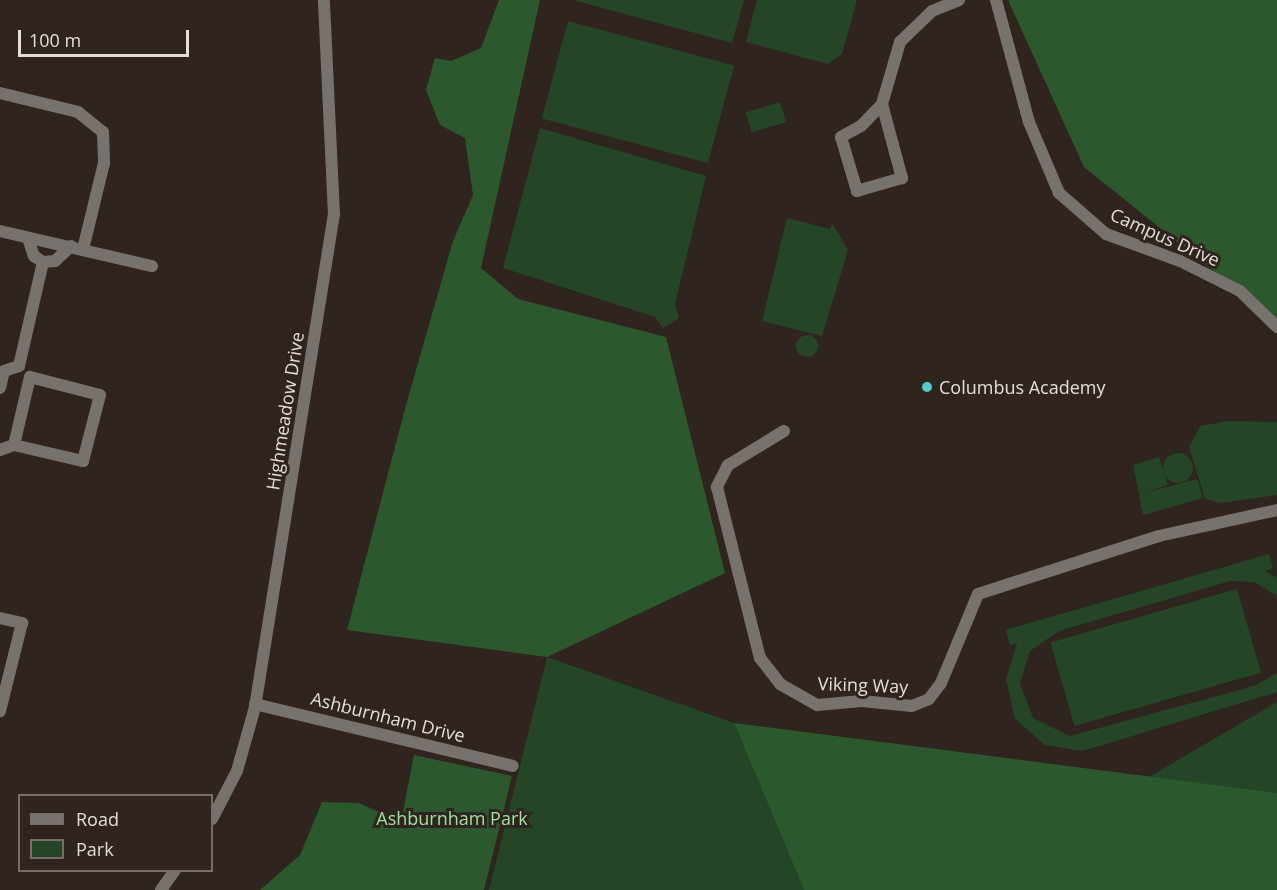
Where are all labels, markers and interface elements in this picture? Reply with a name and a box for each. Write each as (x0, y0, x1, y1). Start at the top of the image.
scale bar (21, 18, 192, 56)
text: 100 m (29, 28, 81, 52)
street label: Campus Drive (1107, 203, 1223, 271)
street label: Highmeadow Drive (262, 330, 308, 492)
place label: Columbus Academy (939, 376, 1106, 398)
marker: Columbus Academy (920, 380, 934, 394)
street label: Viking Way (817, 673, 909, 697)
street label: Ashburnham Drive (309, 687, 467, 747)
legend (18, 794, 213, 872)
text: Road (76, 807, 119, 831)
park label: Ashburnham Park (376, 807, 528, 829)
text: Park (76, 837, 114, 861)

